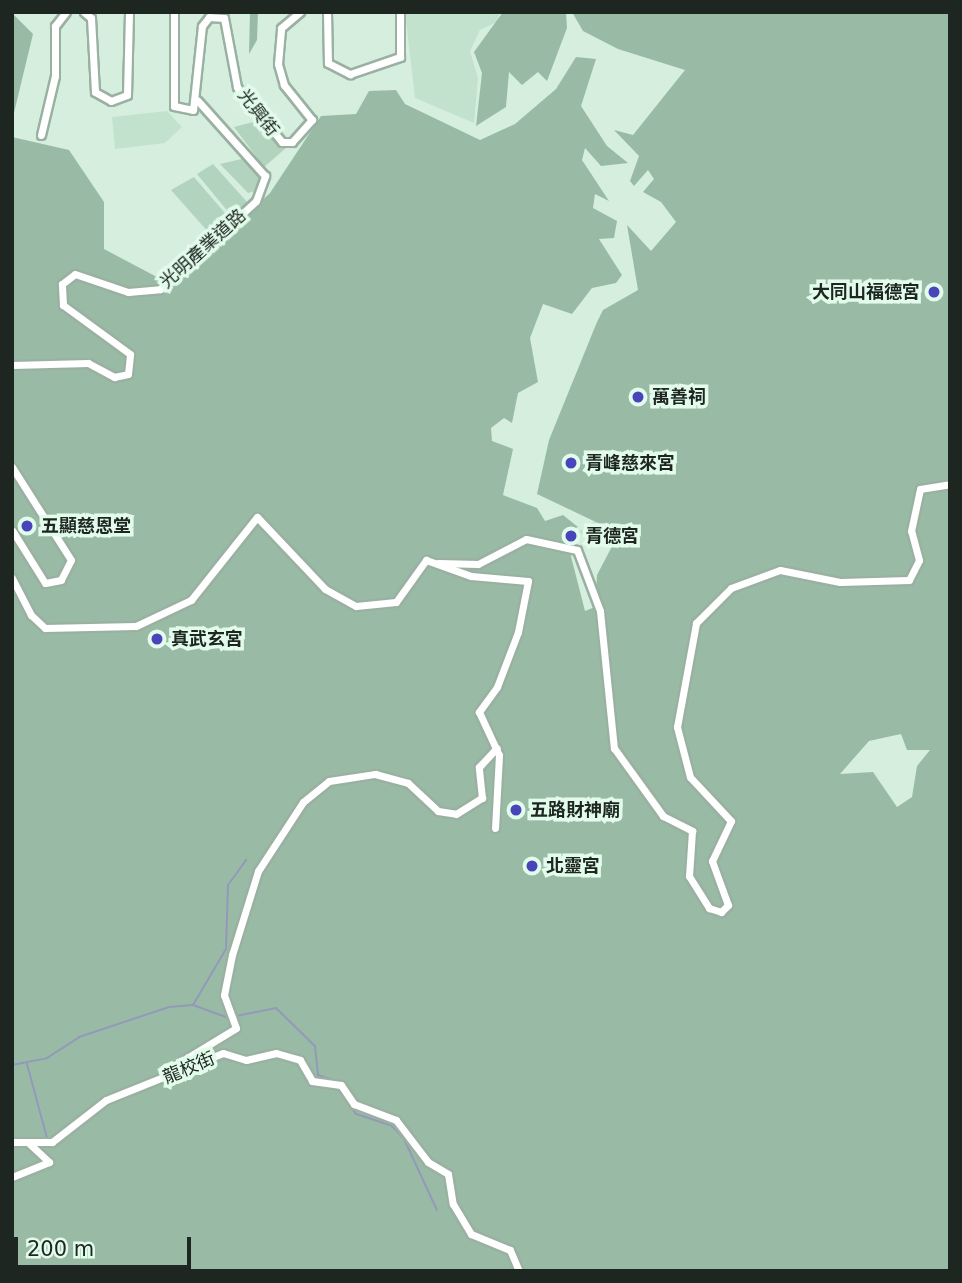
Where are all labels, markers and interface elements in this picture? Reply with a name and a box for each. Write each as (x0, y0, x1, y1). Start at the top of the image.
street label: 光興街 (233, 85, 283, 141)
street label: 光明產業道路 (156, 205, 250, 293)
place label: 大同山福德宮 (812, 281, 920, 303)
marker: 大同山福德宮 (926, 284, 942, 300)
place label: 萬善祠 (652, 386, 706, 408)
marker: 萬善祠 (630, 389, 646, 405)
place label: 青峰慈來宮 (585, 452, 675, 474)
marker: 青峰慈來宮 (563, 455, 579, 471)
place label: 五顯慈恩堂 (41, 515, 131, 537)
marker: 五顯慈恩堂 (19, 518, 35, 534)
place label: 青德宮 (585, 525, 639, 547)
marker: 青德宮 (563, 528, 579, 544)
place label: 真武玄宮 (171, 628, 243, 650)
marker: 真武玄宮 (149, 631, 165, 647)
place label: 五路財神廟 (530, 799, 620, 821)
marker: 五路財神廟 (508, 802, 524, 818)
place label: 北靈宮 (546, 855, 600, 877)
marker: 北靈宮 (524, 858, 540, 874)
street label: 龍校街 (160, 1048, 218, 1088)
scale bar (18, 1224, 194, 1268)
text: 200 m (27, 1237, 94, 1261)

